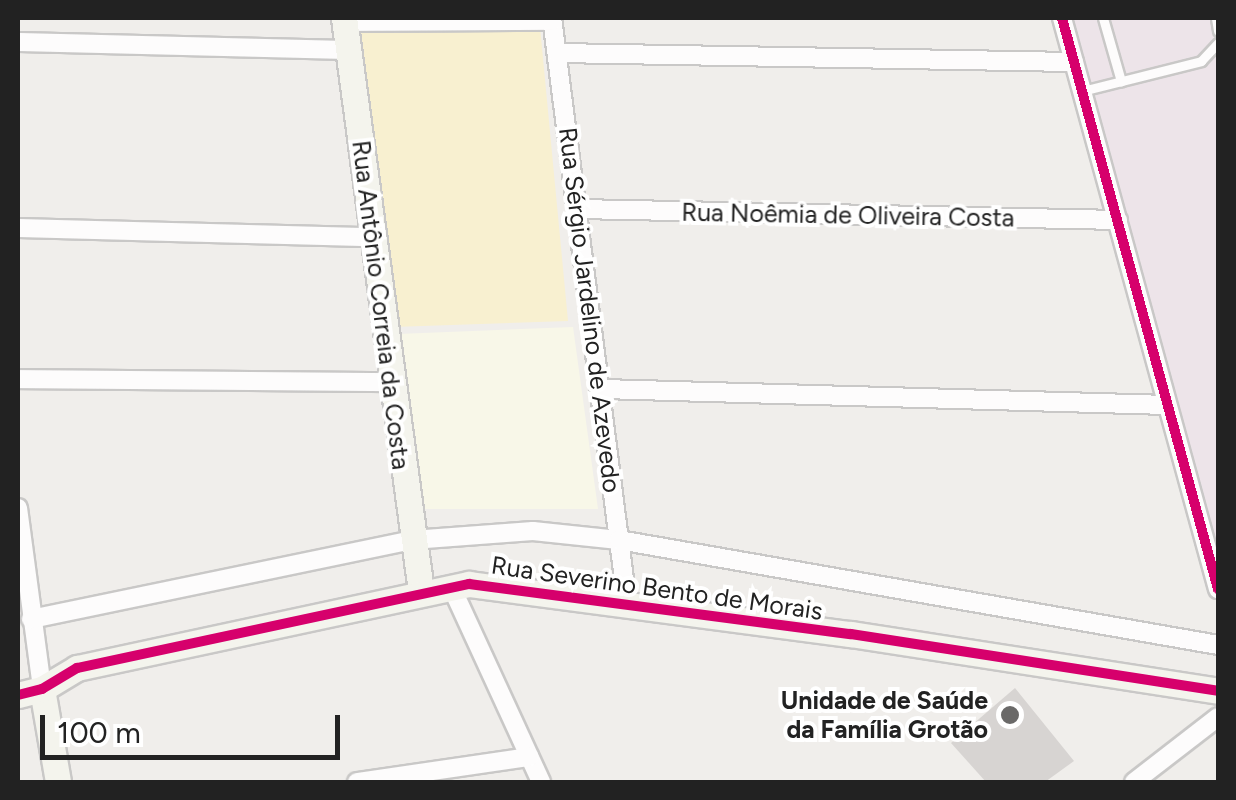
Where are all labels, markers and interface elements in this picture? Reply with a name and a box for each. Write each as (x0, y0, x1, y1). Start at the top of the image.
street label: Rua Sérgio Jardelino de Azevedo (553, 126, 627, 494)
street label: Rua Antônio Correia da Costa (346, 139, 416, 471)
street label: Rua Noêmia de Oliveira Costa (681, 197, 1015, 233)
street label: Rua Severino Bento de Morais (489, 550, 825, 626)
place label: Unidade de Saúde da Família Grotão (781, 686, 988, 745)
scale bar (45, 695, 345, 757)
marker: Unidade de Saúde da Família Grotão (997, 702, 1023, 728)
text: 100 m (57, 714, 141, 751)

